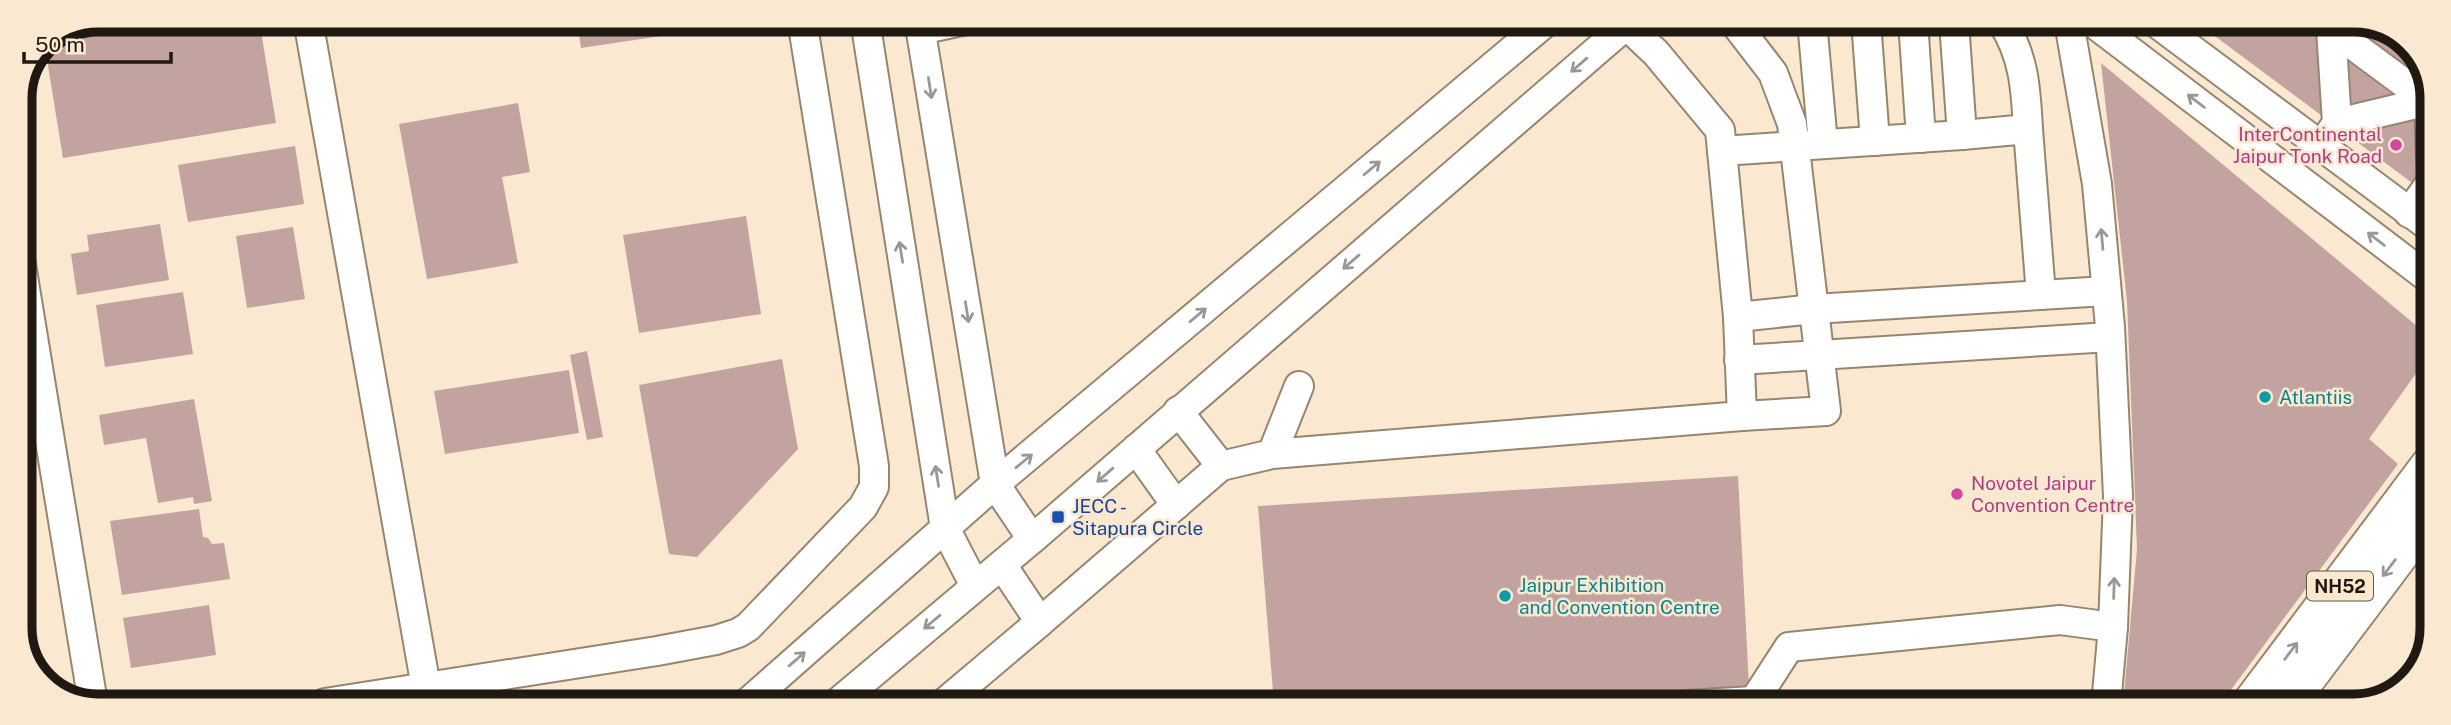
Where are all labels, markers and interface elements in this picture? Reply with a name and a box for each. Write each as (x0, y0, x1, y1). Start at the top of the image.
scale bar (24, 21, 172, 65)
text: 50 m (35, 32, 85, 57)
one-way arrow (1570, 57, 1588, 73)
one-way arrow (924, 76, 937, 99)
one-way arrow (2187, 93, 2205, 108)
place label: InterContinental Jaipur Tonk Road (2233, 123, 2382, 167)
marker: InterContinental Jaipur Tonk Road (2388, 137, 2404, 153)
one-way arrow (1363, 161, 1381, 176)
one-way arrow (2095, 228, 2108, 251)
one-way arrow (2368, 231, 2386, 246)
one-way arrow (894, 241, 907, 264)
one-way arrow (1342, 254, 1360, 270)
one-way arrow (961, 300, 974, 323)
one-way arrow (1189, 307, 1207, 323)
place label: Atlantiis (2279, 386, 2352, 408)
marker: Atlantiis (2257, 389, 2273, 405)
one-way arrow (1014, 453, 1032, 469)
one-way arrow (930, 466, 943, 488)
one-way arrow (1097, 467, 1114, 484)
place label: Novotel Jaipur Convention Centre (1971, 472, 2134, 516)
marker: Novotel Jaipur Convention Centre (1949, 486, 1965, 502)
place label: JECC - Sitapura Circle (1072, 495, 1203, 539)
marker: JECC - Sitapura Circle (1050, 509, 1066, 525)
one-way arrow (2381, 558, 2396, 577)
road number: NH52 (2307, 572, 2373, 600)
place label: Jaipur Exhibition and Convention Centre (1519, 574, 1720, 618)
one-way arrow (2108, 577, 2121, 600)
marker: Jaipur Exhibition and Convention Centre (1497, 588, 1513, 604)
one-way arrow (923, 614, 941, 630)
one-way arrow (2283, 642, 2298, 661)
one-way arrow (788, 651, 806, 667)

